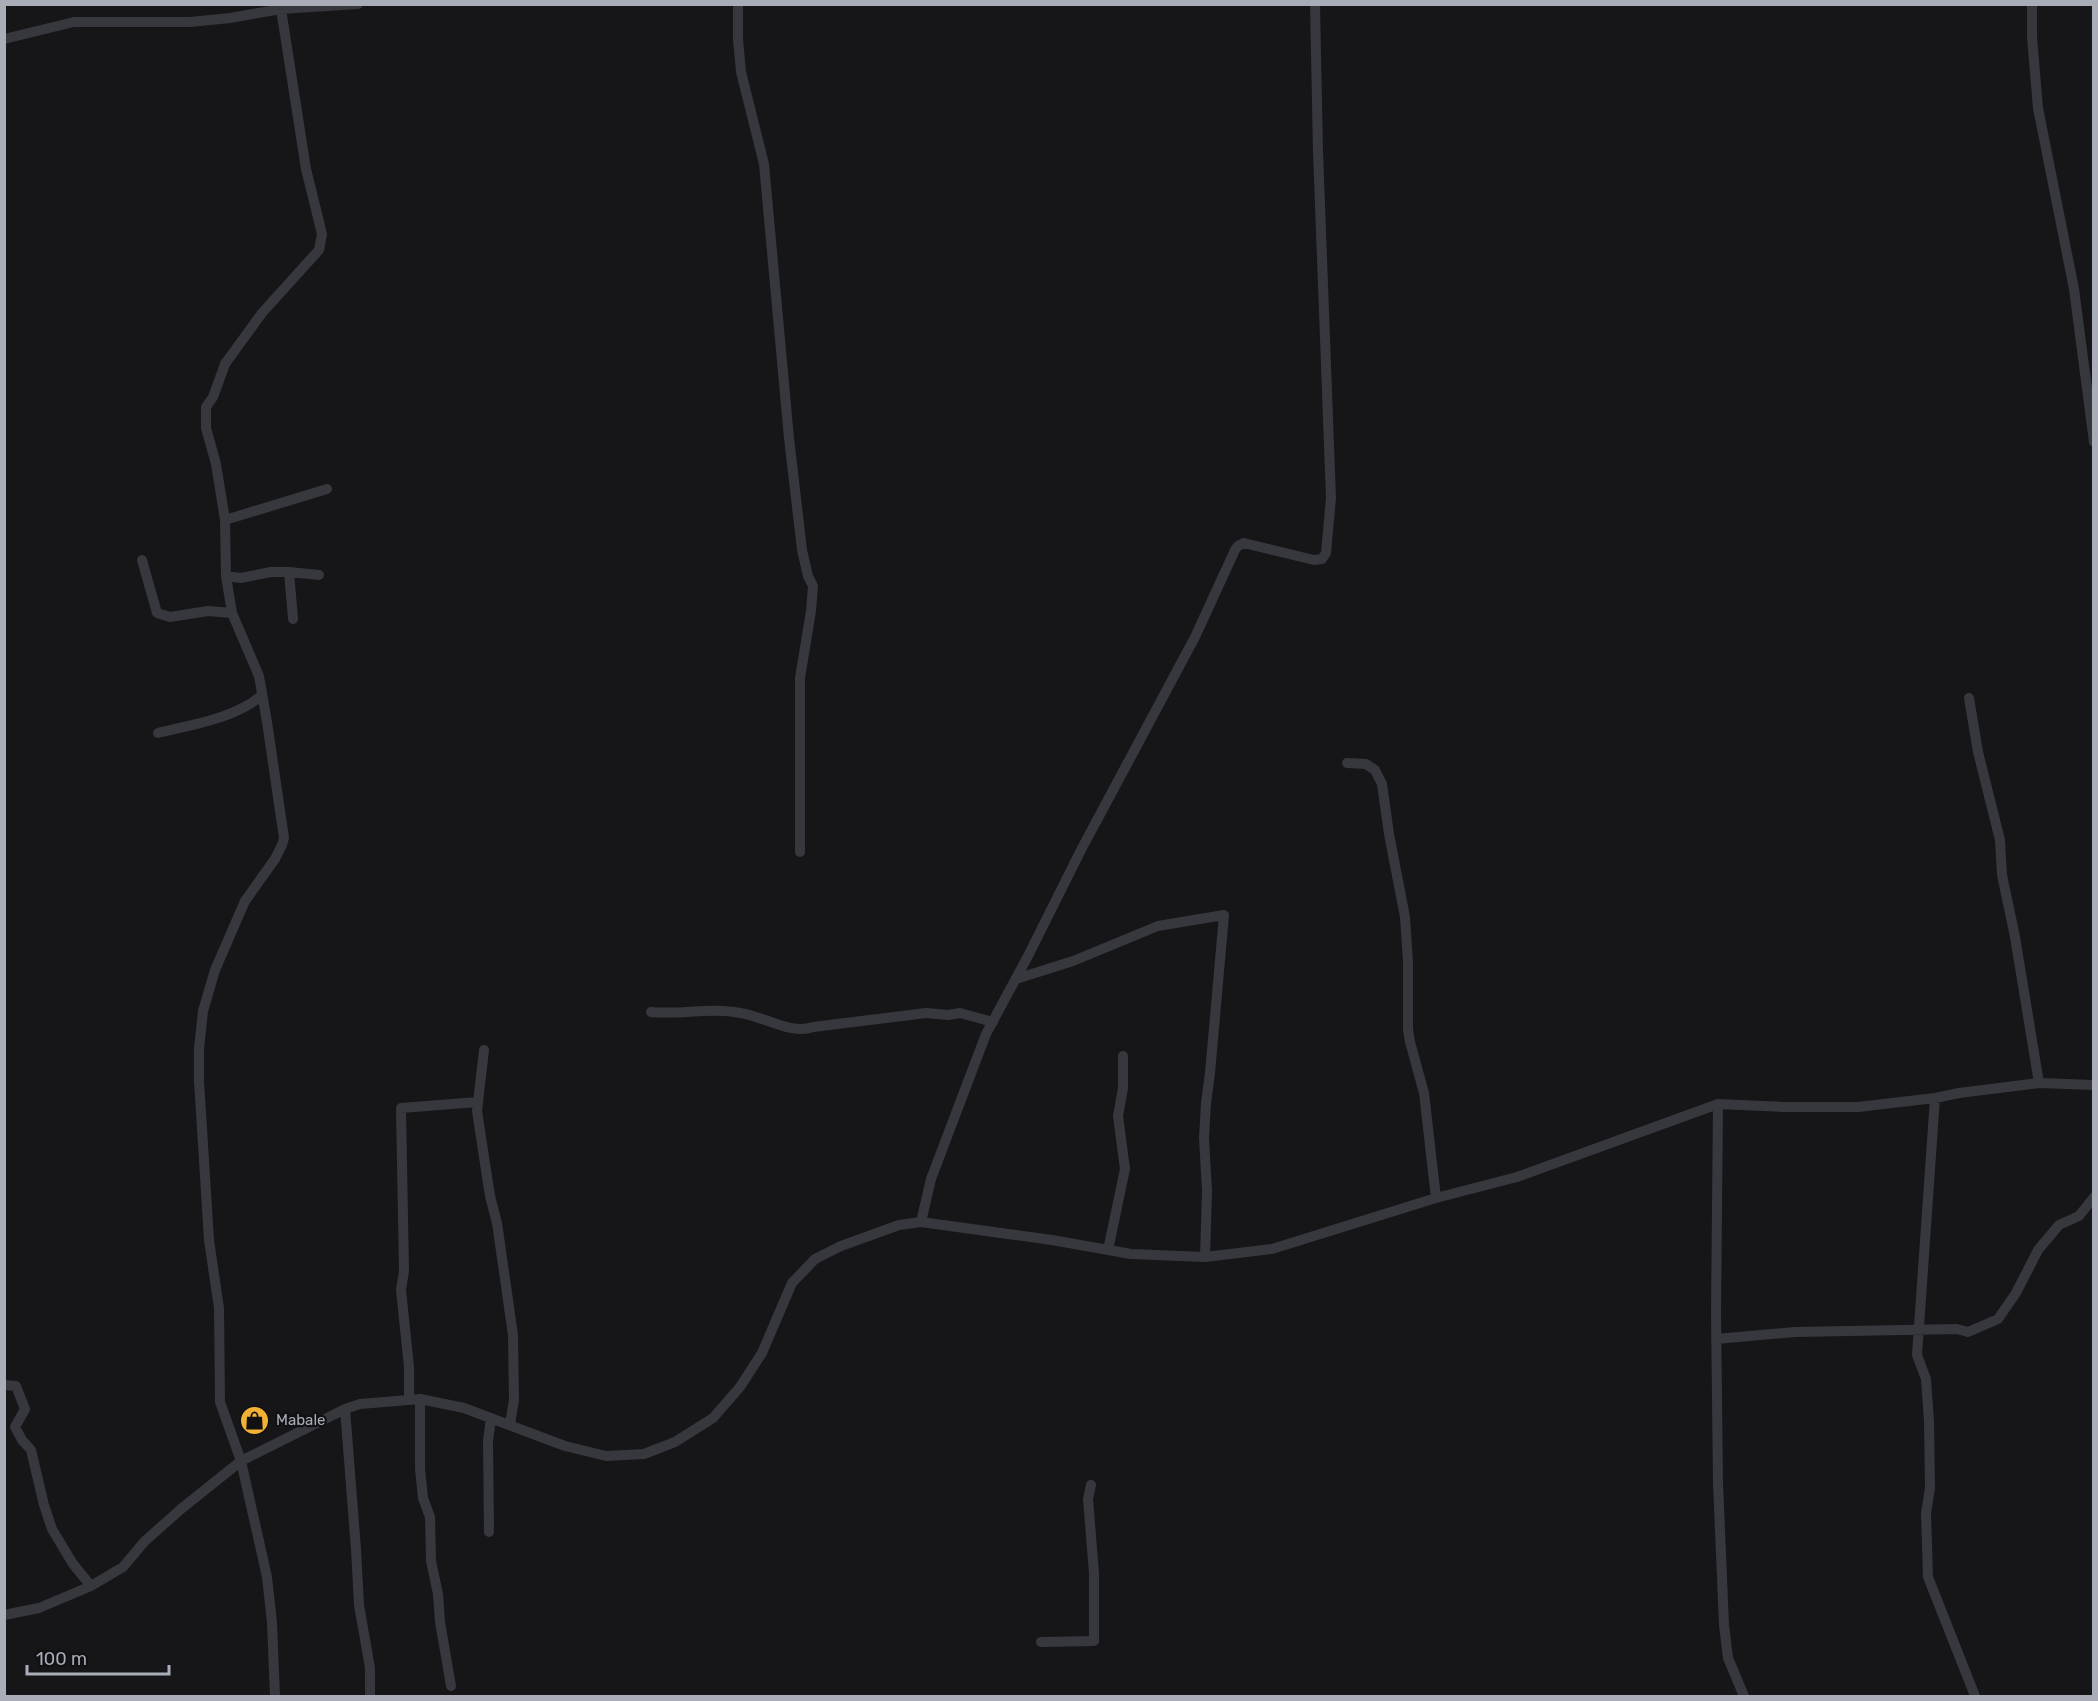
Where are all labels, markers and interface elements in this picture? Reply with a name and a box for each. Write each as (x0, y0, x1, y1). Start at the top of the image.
shop icon: Mabale (239, 1404, 271, 1436)
place label: Mabale (276, 1411, 325, 1429)
scale bar (27, 1638, 170, 1676)
text: 100 m (36, 1648, 87, 1670)

